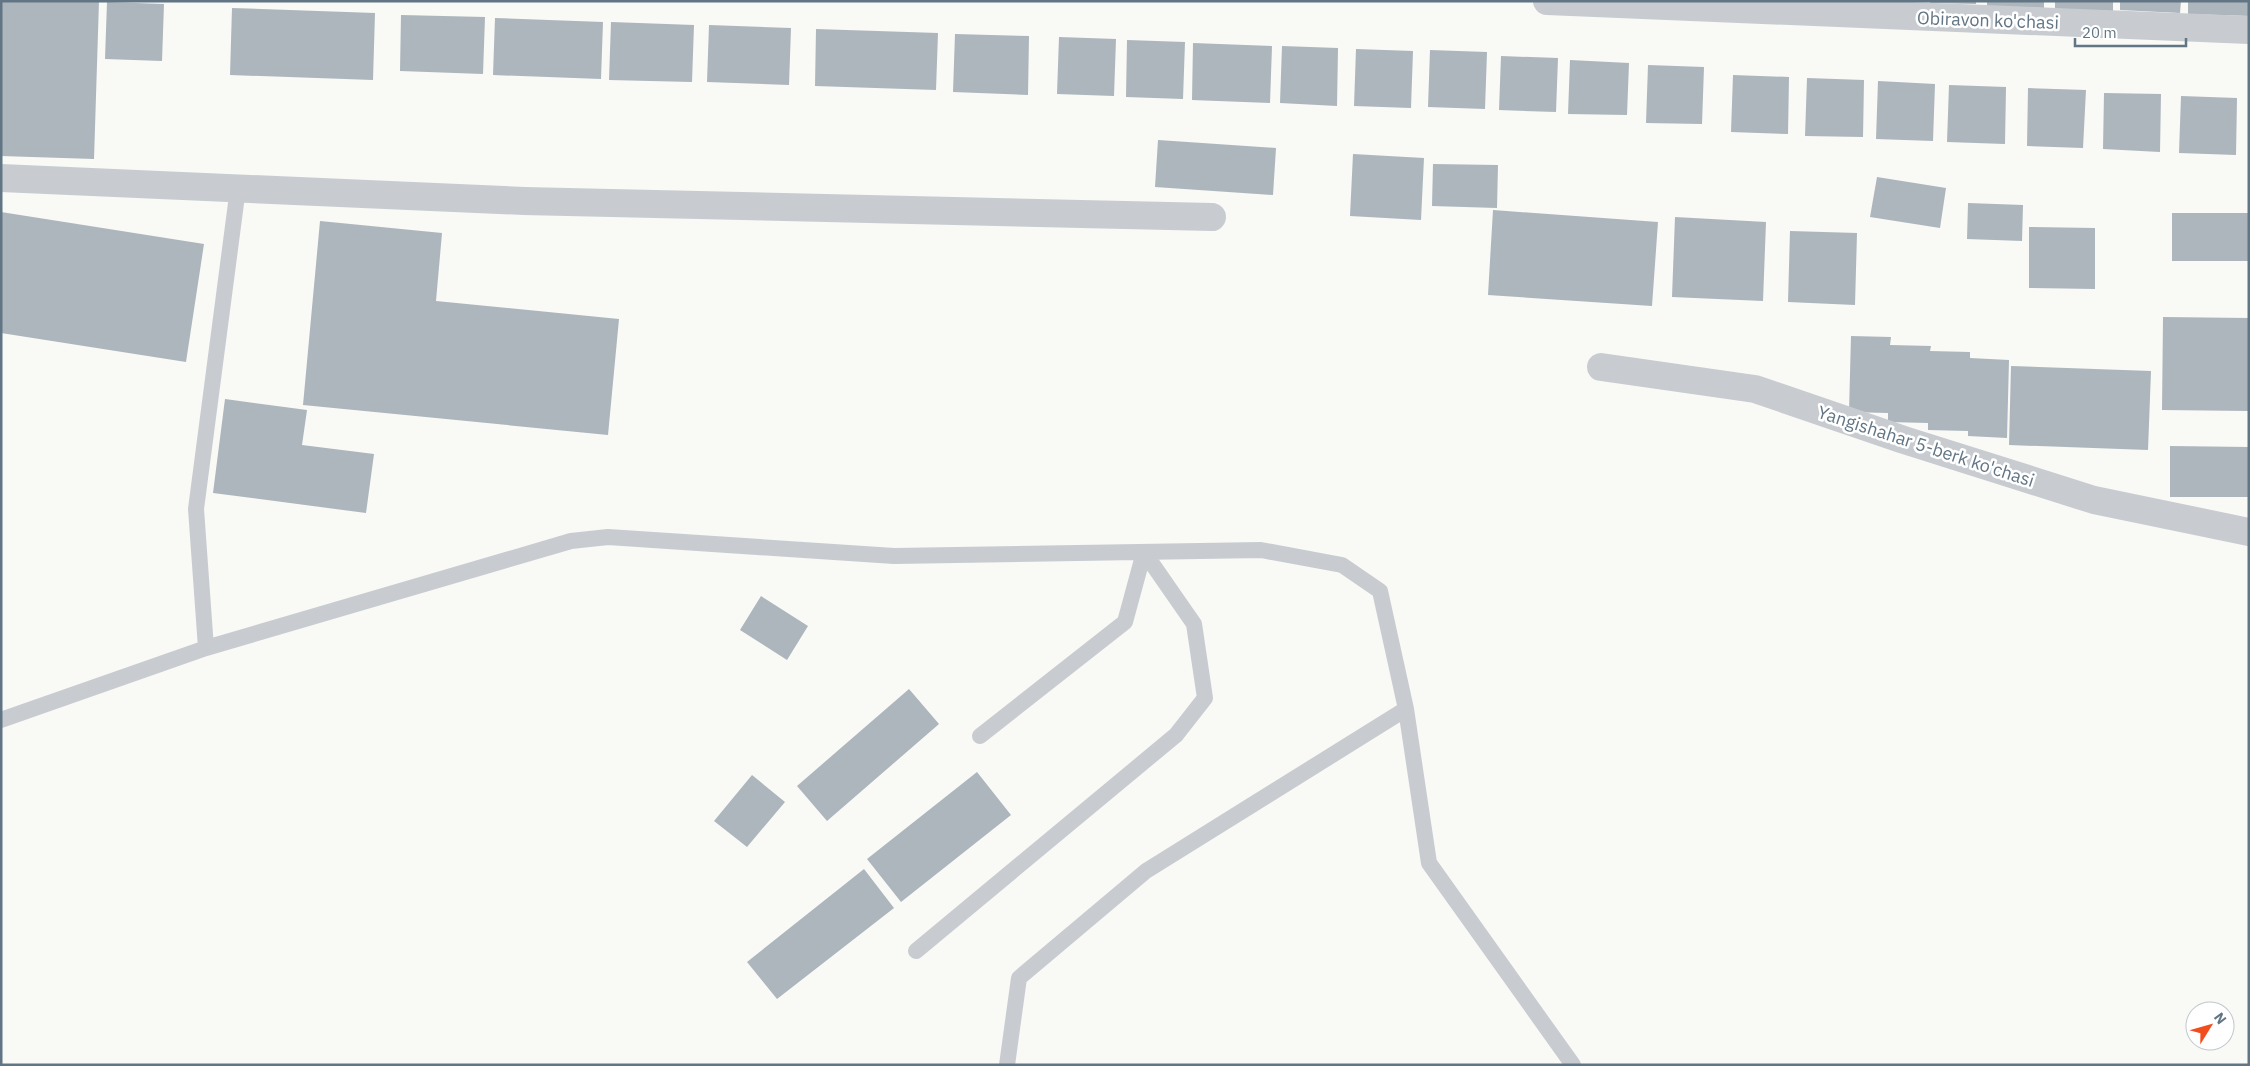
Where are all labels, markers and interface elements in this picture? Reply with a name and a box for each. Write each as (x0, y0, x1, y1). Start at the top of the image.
street label: Obiravon ko'chasi (1917, 6, 2059, 34)
scale bar (2075, 15, 2186, 47)
text: 20 m (2082, 23, 2117, 42)
street label: Yangishahar 5-berk ko'chasi (1815, 400, 2037, 492)
north arrow (2185, 1001, 2235, 1051)
text: N (2210, 1009, 2231, 1028)

